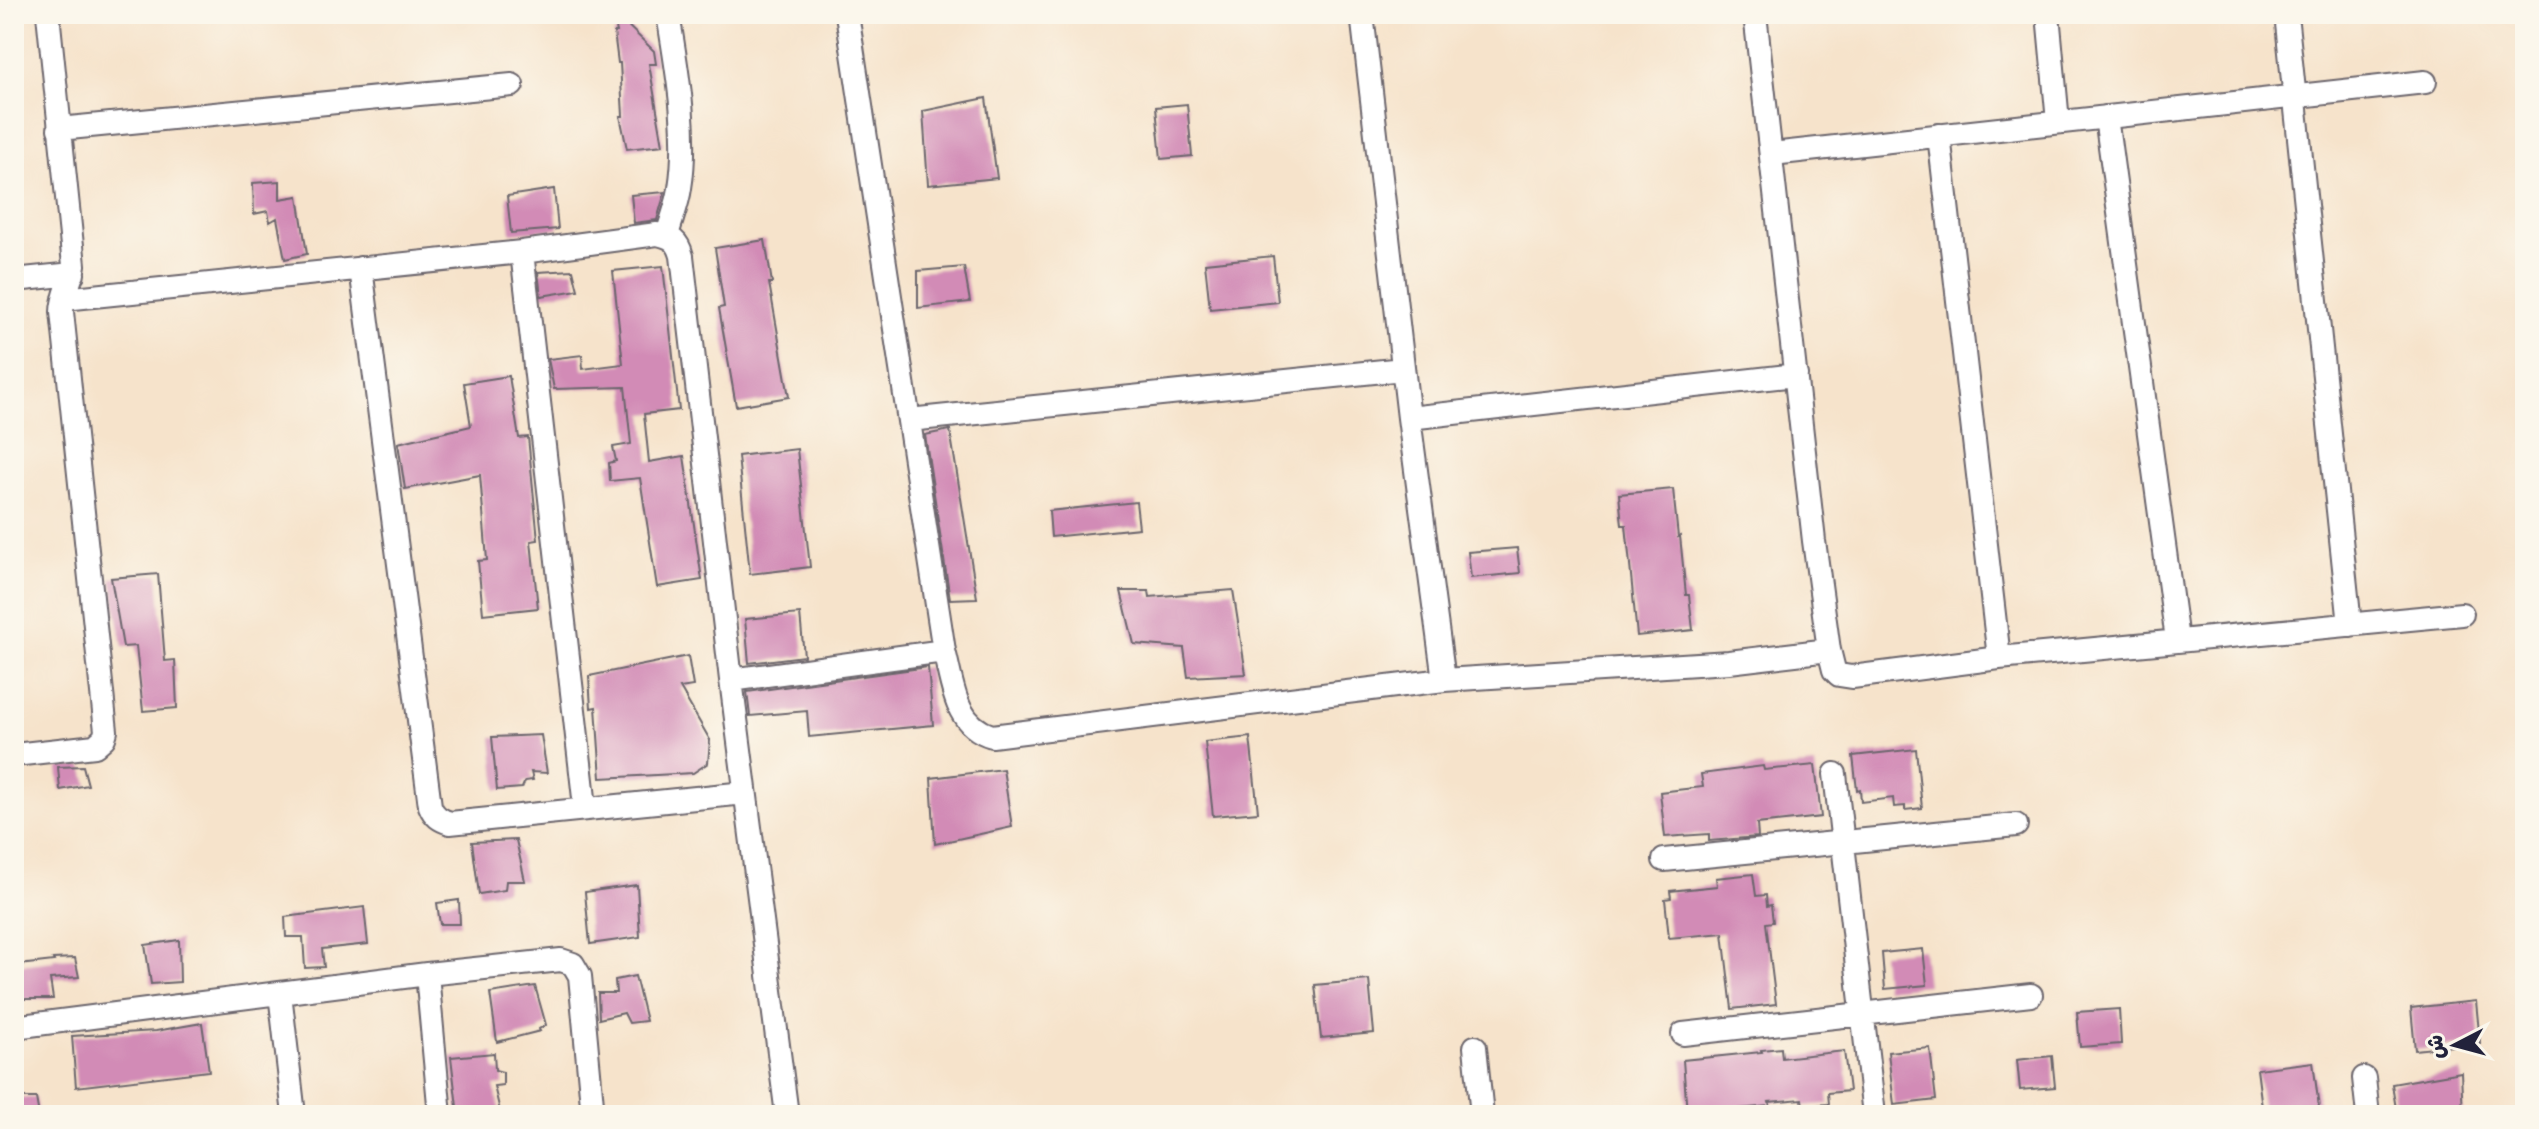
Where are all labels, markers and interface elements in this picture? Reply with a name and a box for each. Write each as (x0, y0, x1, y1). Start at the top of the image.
north arrow (2415, 1005, 2495, 1085)
text: ش (2421, 1034, 2450, 1060)

